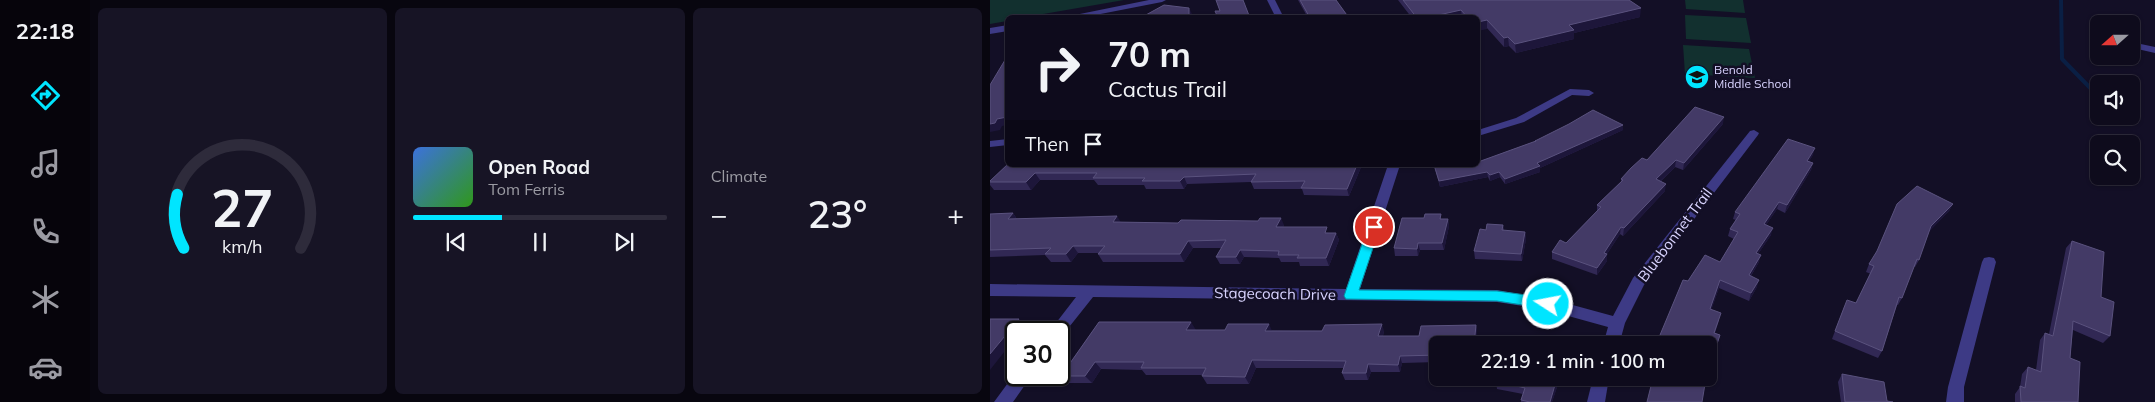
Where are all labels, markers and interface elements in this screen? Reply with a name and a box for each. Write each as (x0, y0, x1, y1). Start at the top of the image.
north arrow (2090, 15, 2140, 65)
map controls (2090, 15, 2140, 185)
text: 22:18 (16, 17, 74, 45)
text: 70 m (1108, 32, 1191, 76)
icon: right (1025, 35, 1090, 100)
place label: Benold Middle School (1714, 62, 1791, 91)
school or university icon: Benold Middle School (1684, 64, 1710, 90)
text: Cactus Trail (1108, 75, 1227, 103)
button: sound (2090, 75, 2140, 125)
icon: directions (28, 78, 63, 113)
icon: arrive (1079, 130, 1107, 158)
text: Then (1025, 132, 1069, 156)
button: search (2090, 135, 2140, 185)
icon: music (28, 146, 63, 181)
text: Open Road (488, 155, 590, 179)
text: Climate (711, 166, 767, 186)
text: 27 (211, 175, 274, 240)
text: Tom Ferris (488, 179, 565, 199)
street label: Bluebonnet Trail (1633, 184, 1716, 285)
text: 23° (807, 190, 867, 238)
text: − (711, 197, 727, 232)
text: + (947, 197, 964, 232)
pin (1353, 206, 1395, 248)
icon: arrive (1360, 213, 1388, 241)
icon: phone (28, 214, 63, 249)
icon: previous (442, 228, 470, 256)
icon: pause (526, 228, 554, 256)
icon: next (610, 228, 638, 256)
text: km/h (222, 235, 263, 257)
position arrow (1521, 277, 1573, 329)
icon: climate (28, 282, 63, 317)
street label: Stagecoach Drive (1214, 283, 1336, 304)
speed limit sign: 30 (1005, 321, 1070, 386)
text: 22:19 · 1 min · 100 m (1480, 349, 1666, 373)
icon: car (28, 350, 63, 385)

